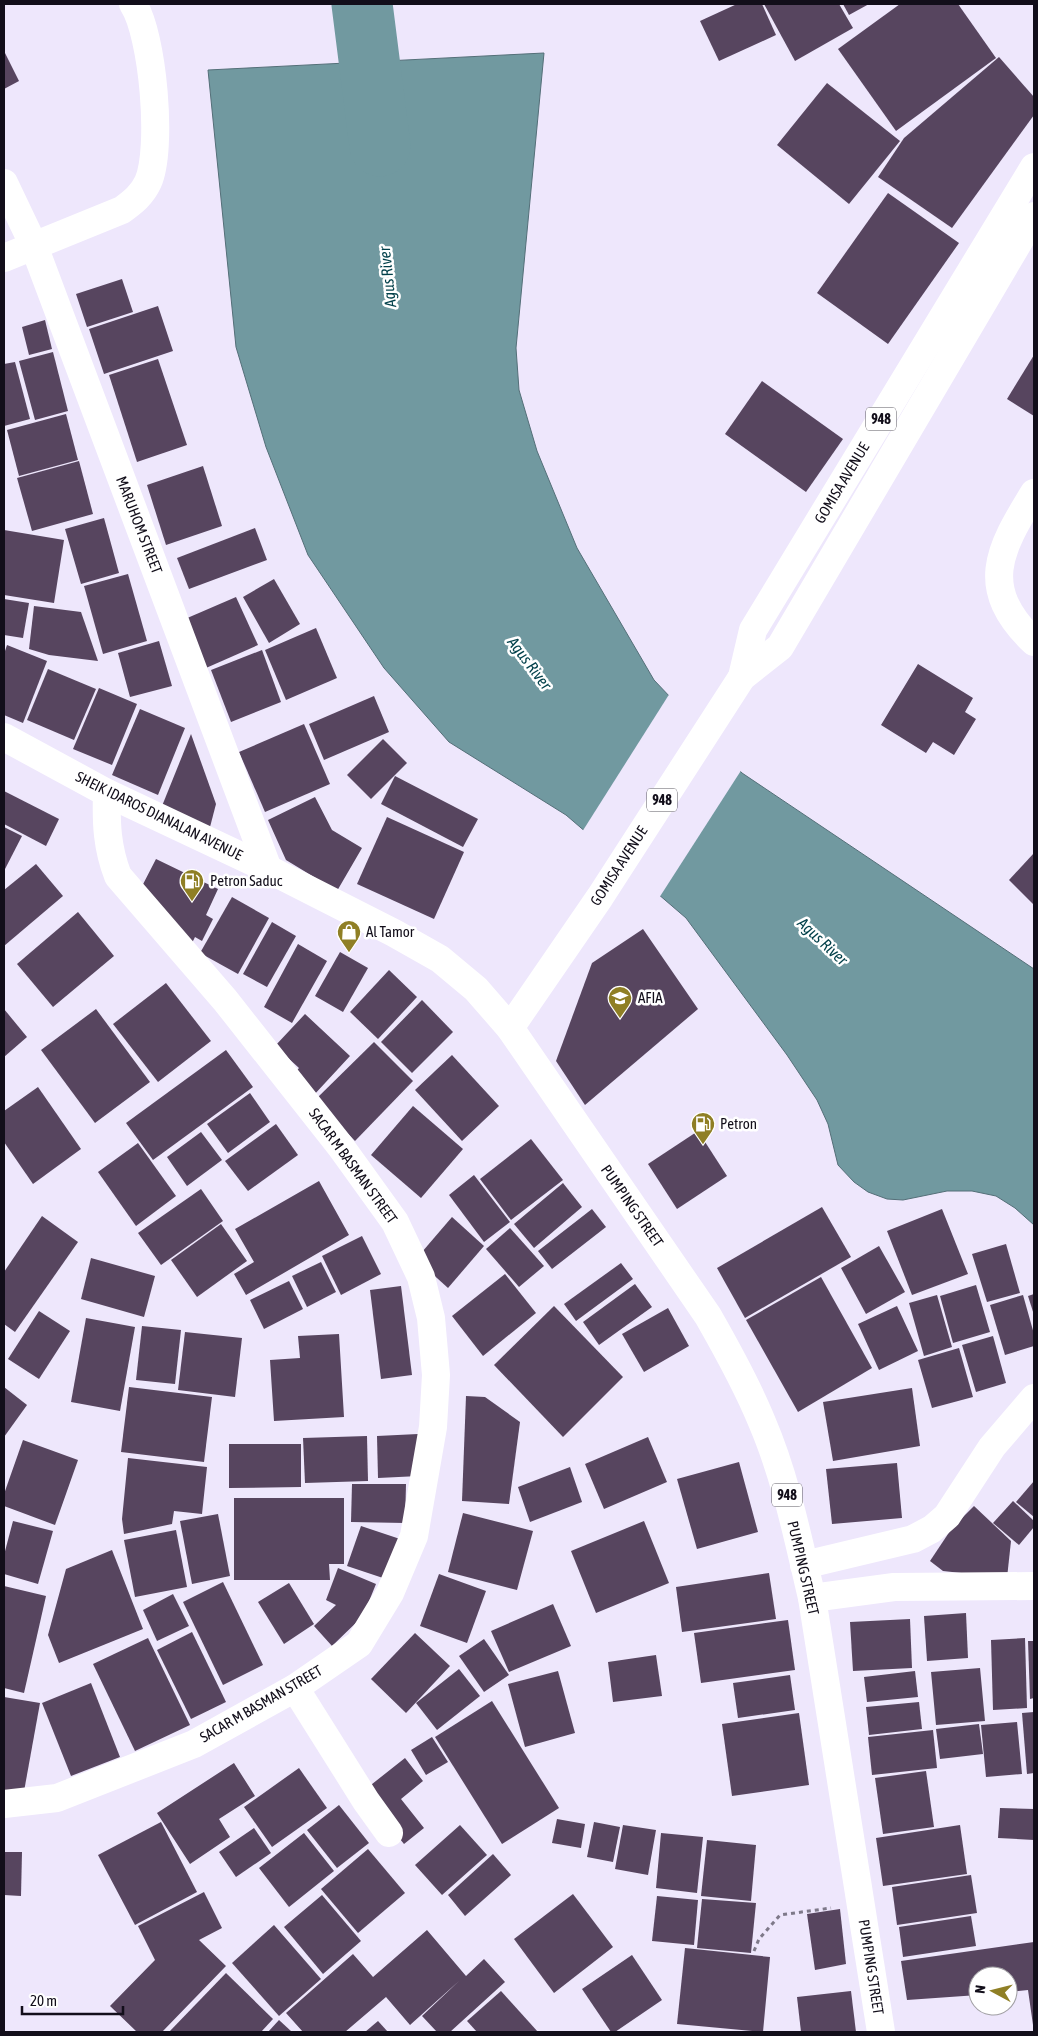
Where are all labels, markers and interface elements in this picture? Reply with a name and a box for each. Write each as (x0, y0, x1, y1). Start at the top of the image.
water label: Agus River (375, 244, 400, 309)
road number: 948 (866, 408, 896, 430)
street label: GOMISA AVENUE (811, 439, 873, 526)
street label: MARUHOM STREET (113, 474, 166, 576)
water label: Agus River (503, 632, 556, 694)
street label: SHEIK IDAROS DIANALAN AVENUE (73, 768, 246, 864)
road number: 948 (647, 788, 677, 812)
street label: GOMISA AVENUE (587, 822, 651, 909)
fuel station icon: Petron Saduc (179, 868, 205, 902)
place label: Petron Saduc (210, 872, 283, 889)
water label: Agus River (793, 913, 852, 970)
shop icon: Al Tamor (336, 919, 362, 953)
place label: Al Tamor (366, 923, 415, 940)
school or university icon: AFIA (607, 985, 633, 1019)
place label: AFIA (638, 989, 663, 1006)
street label: SACAR M BASMAN STREET (306, 1105, 401, 1227)
fuel station icon: Petron (690, 1111, 716, 1145)
place label: Petron (720, 1115, 757, 1132)
street label: PUMPING STREET (598, 1162, 667, 1250)
road number: 948 (772, 1484, 802, 1506)
street label: PUMPING STREET (784, 1519, 823, 1617)
street label: SACAR M BASMAN STREET (197, 1661, 325, 1745)
street label: PUMPING STREET (856, 1918, 887, 2016)
north arrow (968, 1966, 1018, 2016)
scale bar (22, 1984, 124, 2016)
text: N (972, 1984, 989, 1994)
text: 20 m (30, 1992, 57, 2009)

